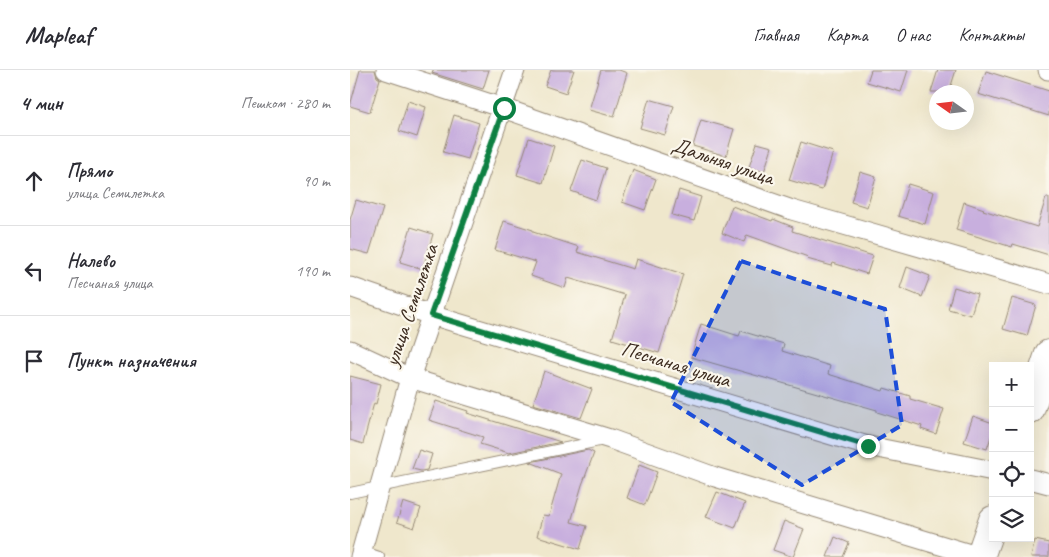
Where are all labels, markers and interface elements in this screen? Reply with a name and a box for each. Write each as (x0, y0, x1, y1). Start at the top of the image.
text: Mapleaf (25, 20, 92, 50)
text: Главная (754, 24, 799, 46)
text: Карта (827, 24, 868, 46)
text: О нас (896, 24, 931, 46)
text: Контакты (959, 24, 1024, 46)
north arrow (929, 85, 974, 130)
text: 4 мин (20, 90, 63, 116)
text: Пешком · 280 m (241, 93, 330, 113)
route start (493, 97, 516, 120)
street label: Дальняя улица (669, 131, 780, 191)
text: Прямо (67, 159, 112, 183)
icon: ahead (20, 167, 48, 195)
text: 90 m (303, 171, 330, 191)
text: улица Семилетка (67, 183, 164, 203)
street label: улица Семилетка (377, 239, 445, 371)
text: Налево (67, 249, 115, 273)
icon: left (20, 257, 48, 285)
text: 190 m (296, 261, 330, 281)
text: Песчаная улица (67, 273, 153, 293)
street label: Песчаная улица (618, 335, 735, 393)
icon: arrive (20, 347, 48, 375)
text: Пункт назначения (67, 349, 196, 373)
map controls (989, 362, 1034, 542)
button: + (989, 362, 1034, 407)
button: − (989, 407, 1034, 452)
route end (857, 435, 880, 458)
button: locate (989, 452, 1034, 497)
button: layers (989, 497, 1034, 542)

